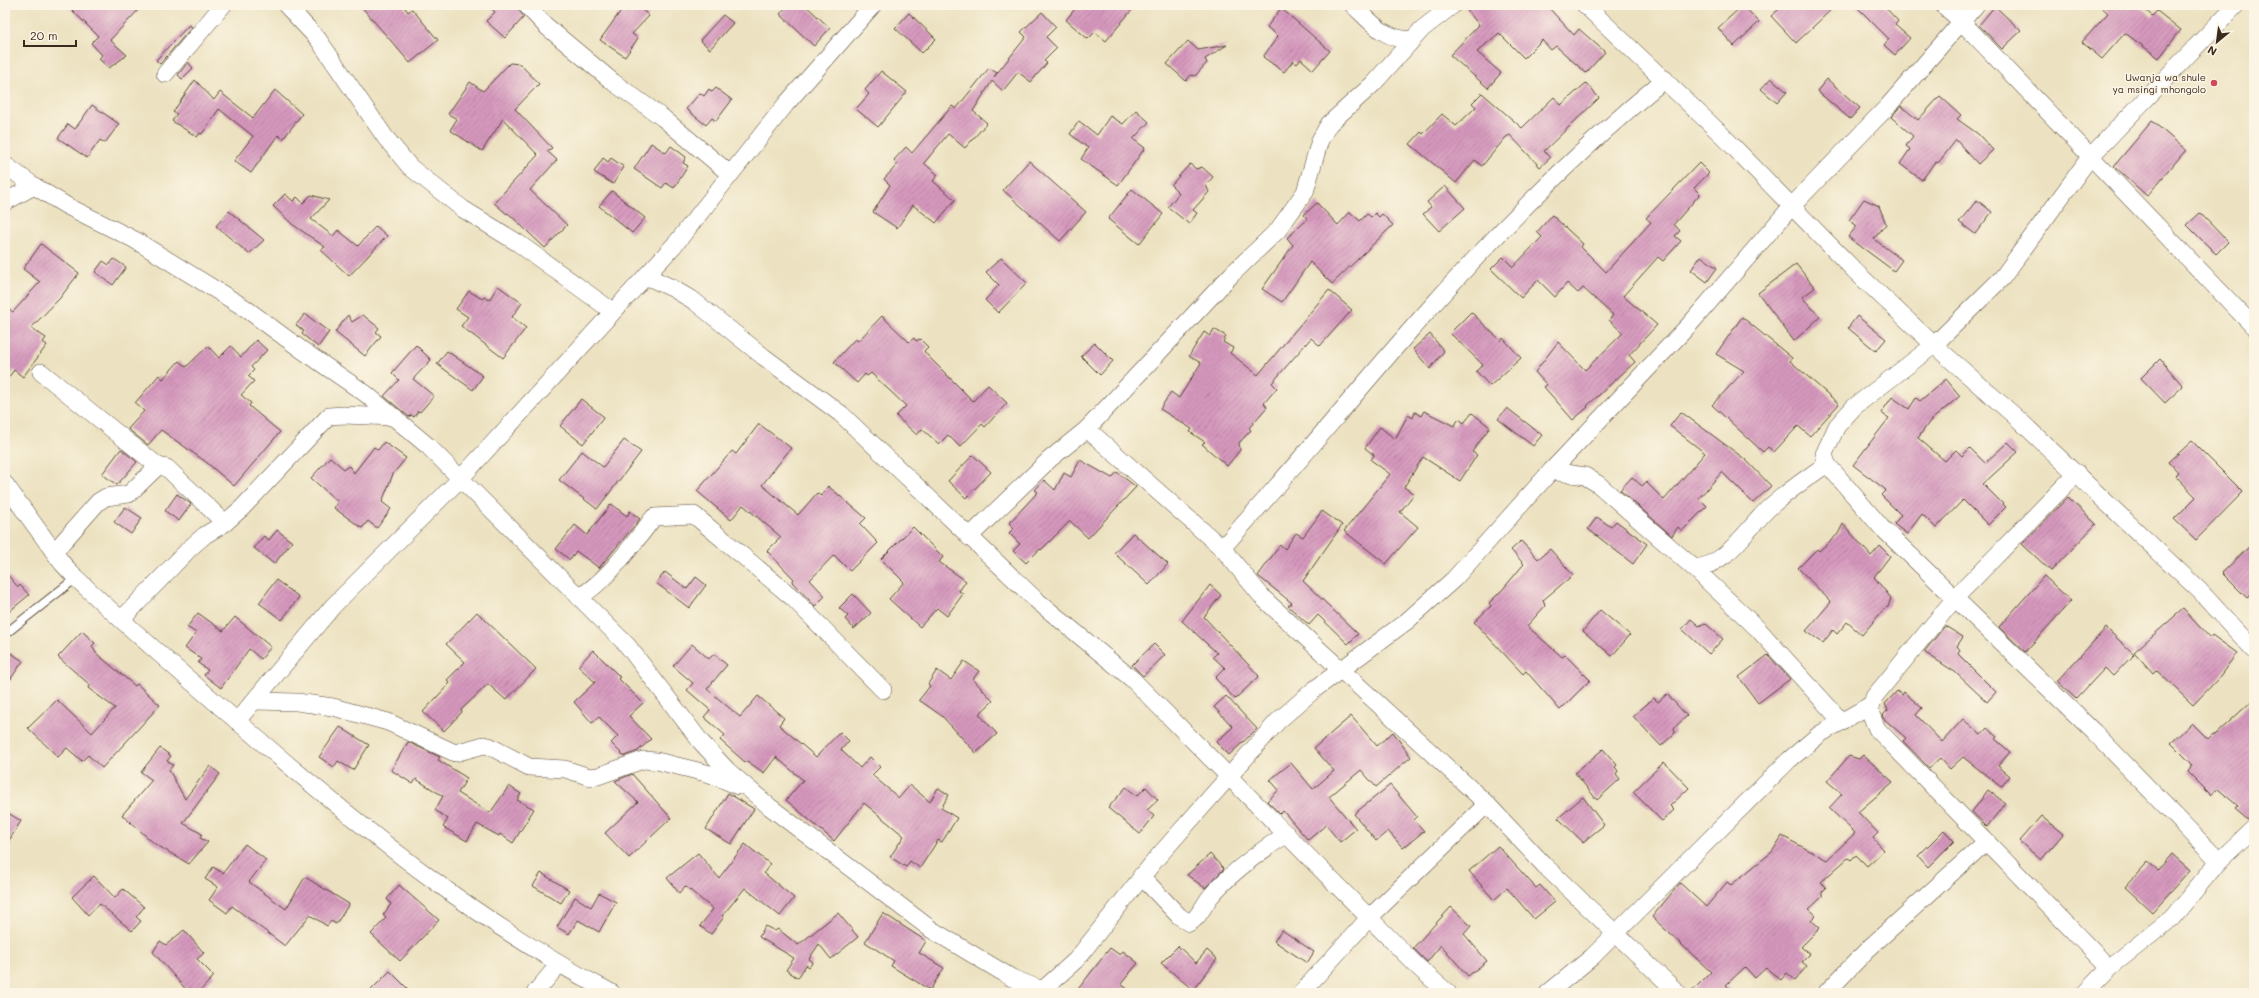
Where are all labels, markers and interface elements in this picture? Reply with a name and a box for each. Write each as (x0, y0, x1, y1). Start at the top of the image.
scale bar (24, 22, 76, 48)
north arrow (2197, 22, 2237, 62)
text: 20 m (30, 27, 58, 43)
text: N (2205, 43, 2219, 60)
place label: Uwanja wa shule ya msingi mhongolo (2113, 70, 2206, 96)
marker: Uwanja wa shule ya msingi mhongolo (2209, 78, 2219, 88)

